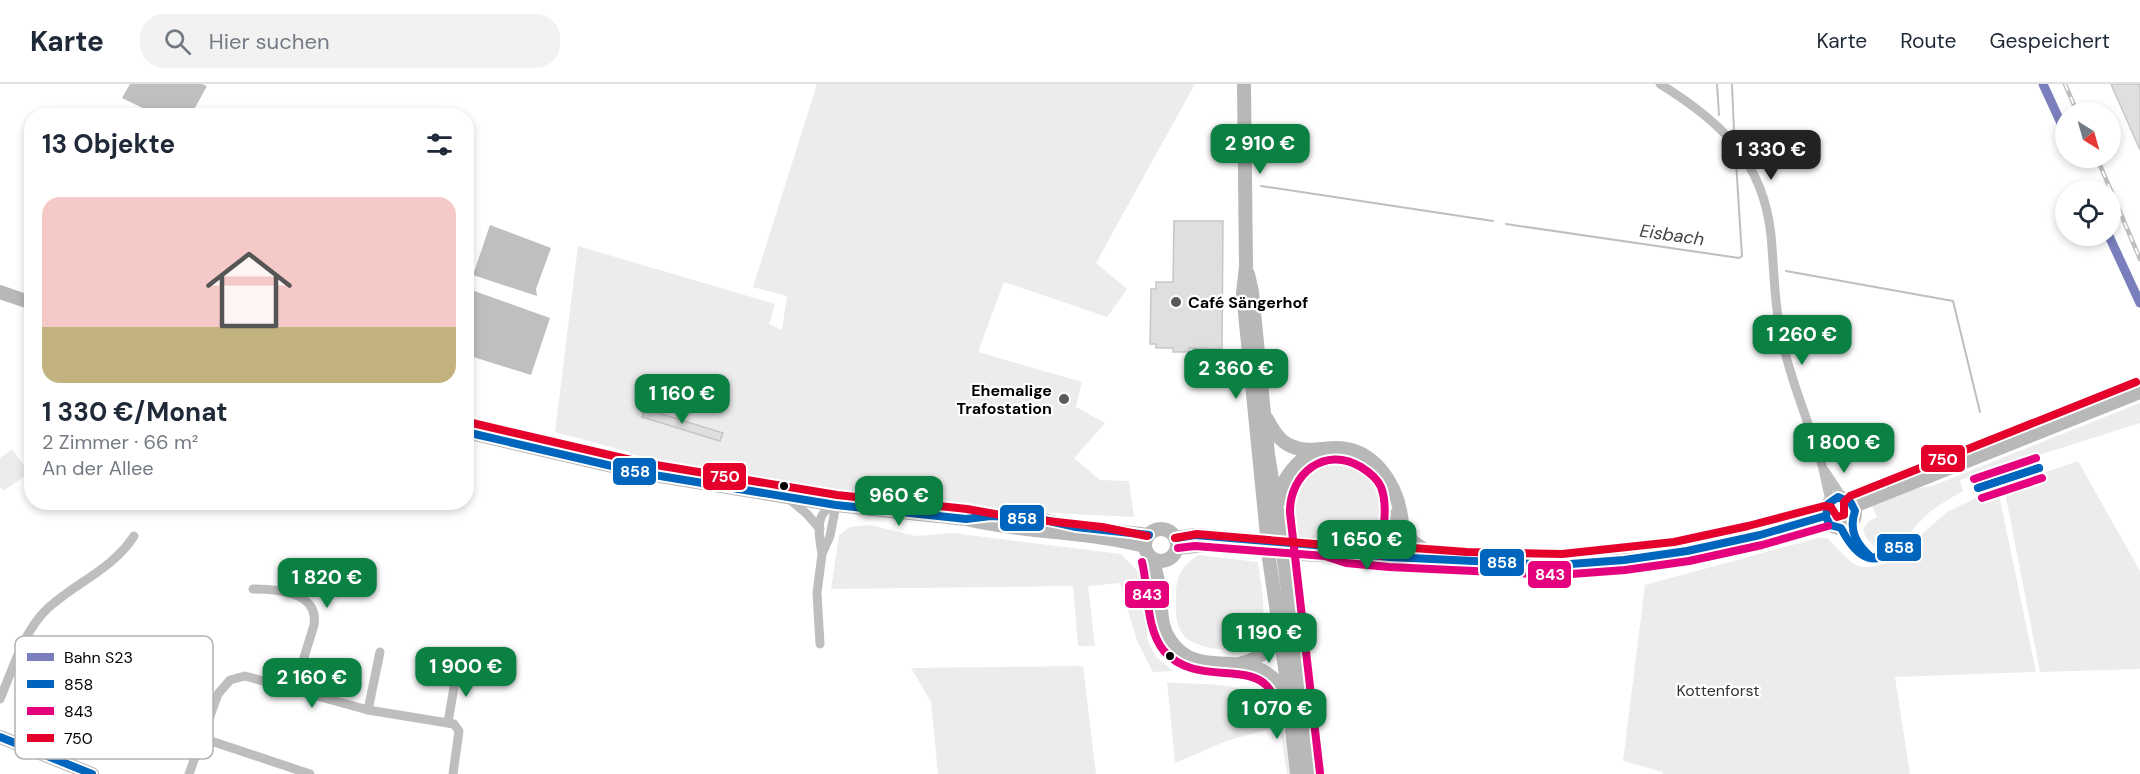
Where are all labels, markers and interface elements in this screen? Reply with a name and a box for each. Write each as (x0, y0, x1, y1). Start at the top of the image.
search box (140, 14, 560, 68)
text: Karte (30, 23, 104, 60)
icon: search (161, 25, 194, 58)
text: Hier suchen (209, 27, 330, 56)
text: Karte (1816, 27, 1867, 55)
text: Route (1900, 27, 1956, 55)
text: Gespeichert (1989, 27, 2110, 55)
north arrow (2055, 102, 2121, 168)
map controls (2055, 102, 2121, 246)
pin: 2 910 € (1205, 124, 1315, 175)
text: 13 Objekte (42, 127, 175, 161)
icon: filters (423, 128, 456, 161)
text: 2 910 € (1225, 130, 1295, 156)
pin: 1 330 € (1716, 130, 1826, 181)
text: 1 330 € (1736, 136, 1806, 162)
button: locate (2055, 180, 2121, 246)
water label: Eisbach (1638, 219, 1706, 251)
icon: home (195, 236, 303, 344)
place label: Café Sängerhof (1188, 292, 1308, 313)
marker: Café Sängerhof (1169, 295, 1183, 309)
pin: 1 260 € (1747, 315, 1857, 366)
text: 1 260 € (1767, 321, 1837, 347)
pin: 2 360 € (1181, 349, 1291, 400)
text: 2 360 € (1198, 355, 1274, 381)
pin: 1 160 € (627, 374, 737, 425)
text: 1 160 € (649, 380, 715, 406)
place label: Ehemalige Trafostation (956, 380, 1052, 419)
marker: Ehemalige Trafostation (1057, 392, 1071, 406)
text: 1 330 €/Monat (42, 395, 228, 429)
pin: 1 800 € (1789, 423, 1899, 474)
text: 2 Zimmer · 66 m² (42, 429, 198, 455)
text: 1 800 € (1807, 429, 1881, 455)
line badge: 750 (1920, 444, 1966, 473)
text: 750 (1928, 449, 1958, 470)
text: An der Allee (42, 455, 154, 481)
line badge: 858 (612, 457, 657, 486)
text: 858 (620, 461, 650, 482)
line badge: 750 (702, 462, 747, 491)
text: 750 (710, 466, 740, 487)
pin: 960 € (857, 476, 941, 527)
unlabelled marker (778, 480, 790, 492)
text: 960 € (869, 482, 929, 508)
line badge: 858 (999, 504, 1045, 532)
text: 858 (1007, 508, 1037, 529)
pin: 1 650 € (1312, 520, 1422, 571)
text: 1 650 € (1331, 526, 1403, 552)
line badge: 858 (1876, 533, 1922, 562)
text: 858 (1884, 537, 1914, 558)
line badge: 858 (1479, 548, 1525, 577)
text: 858 (1487, 552, 1517, 573)
pin: 1 820 € (272, 558, 382, 609)
line badge: 843 (1527, 560, 1572, 589)
text: 1 820 € (292, 564, 362, 590)
text: 843 (1535, 564, 1565, 585)
line badge: 843 (1124, 580, 1170, 609)
text: 843 (1132, 584, 1162, 605)
pin: 1 190 € (1214, 613, 1324, 664)
text: 1 190 € (1236, 619, 1302, 645)
legend (15, 636, 213, 759)
text: Bahn S23 (64, 647, 133, 668)
pin: 1 900 € (411, 647, 521, 698)
unlabelled marker (1164, 650, 1176, 662)
text: 1 900 € (429, 653, 503, 679)
pin: 2 160 € (257, 658, 367, 709)
text: 2 160 € (277, 664, 347, 690)
text: 858 (64, 674, 93, 695)
park label: Kottenforst (1676, 680, 1760, 701)
pin: 1 070 € (1222, 689, 1332, 740)
text: 1 070 € (1241, 695, 1313, 721)
text: 843 (64, 701, 93, 722)
text: 750 (64, 728, 93, 749)

